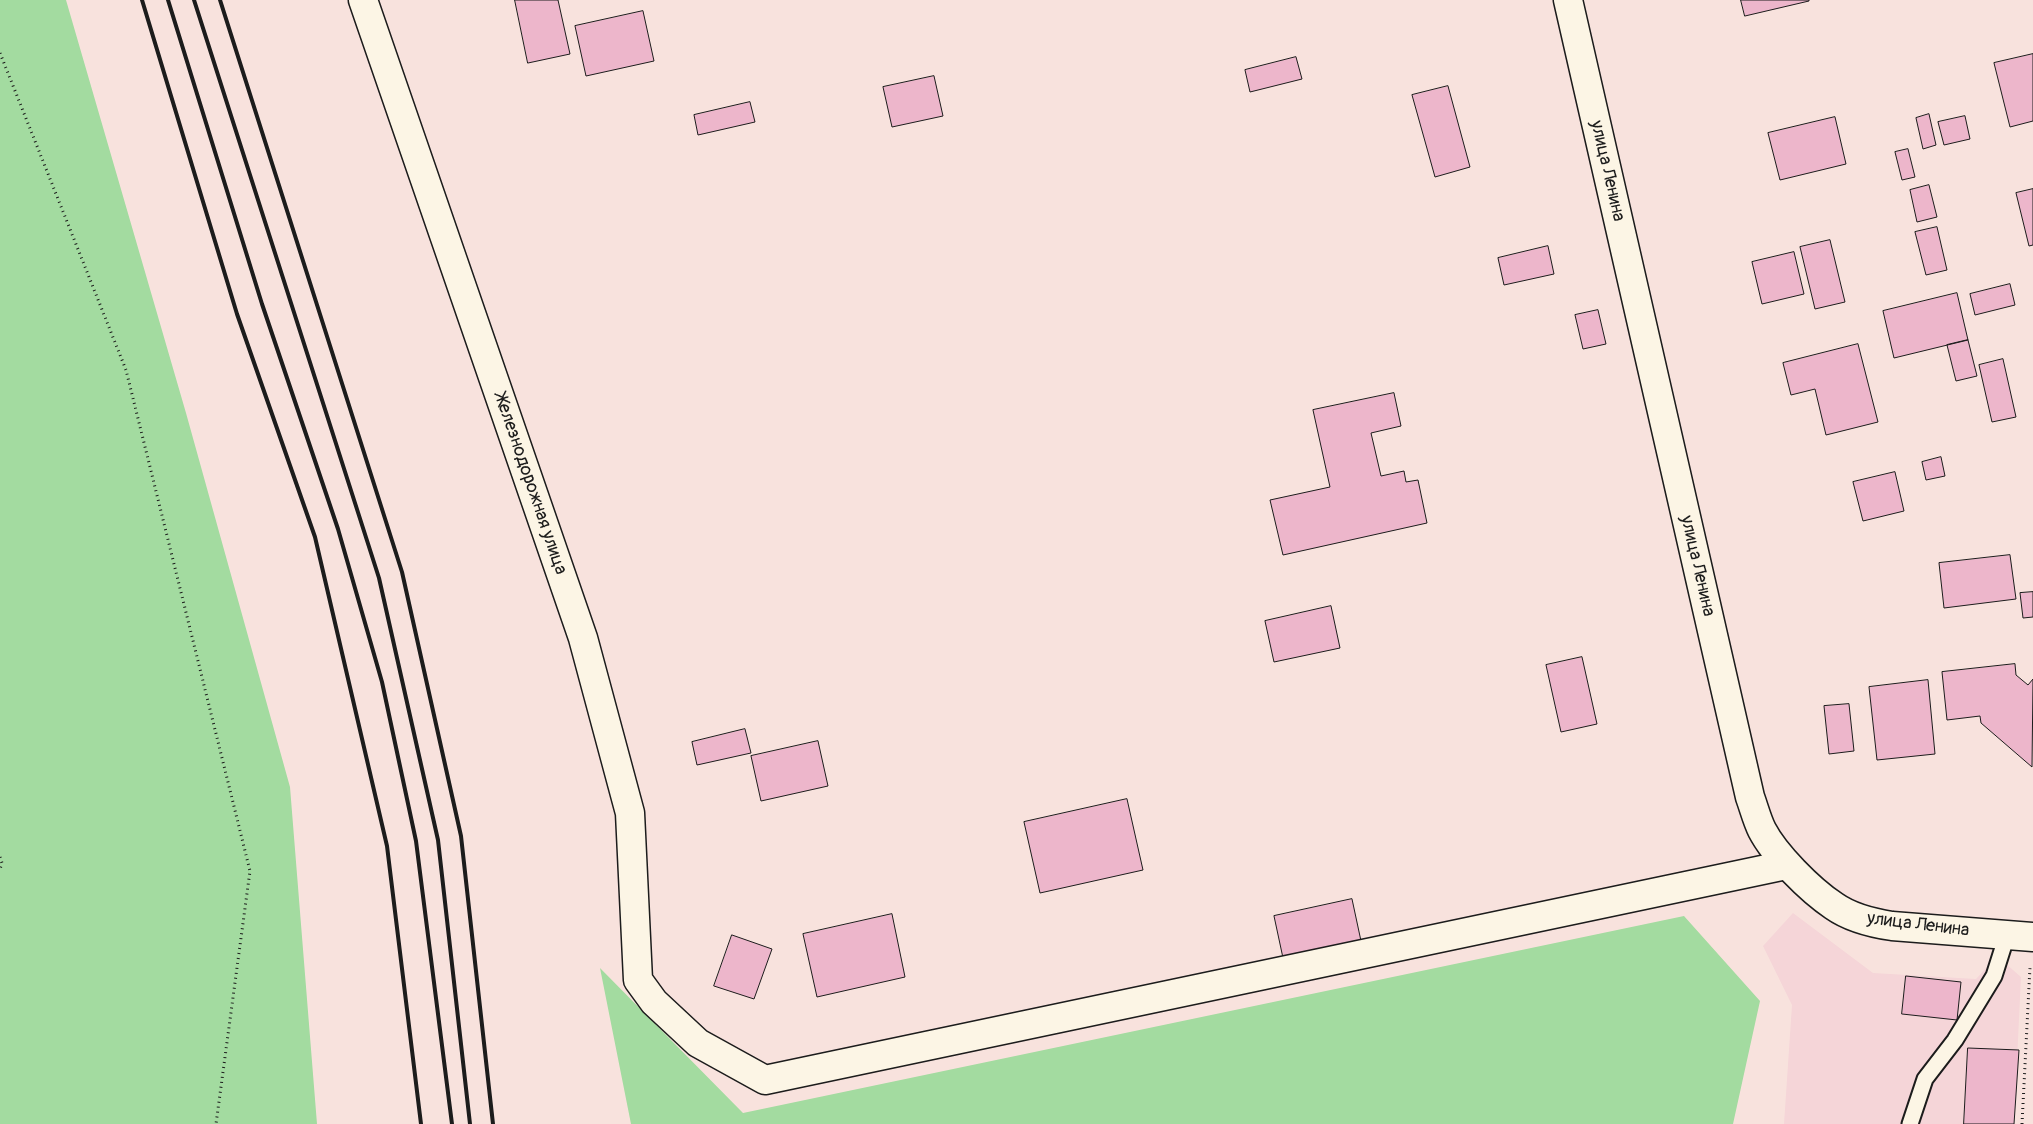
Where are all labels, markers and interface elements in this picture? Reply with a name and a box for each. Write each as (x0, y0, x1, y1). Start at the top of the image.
street label: улица Ленина (1585, 119, 1629, 223)
street label: Железнодорожная улица (489, 391, 571, 577)
street label: улица Ленина (1675, 514, 1719, 618)
street label: улица Ленина (1866, 908, 1970, 942)

